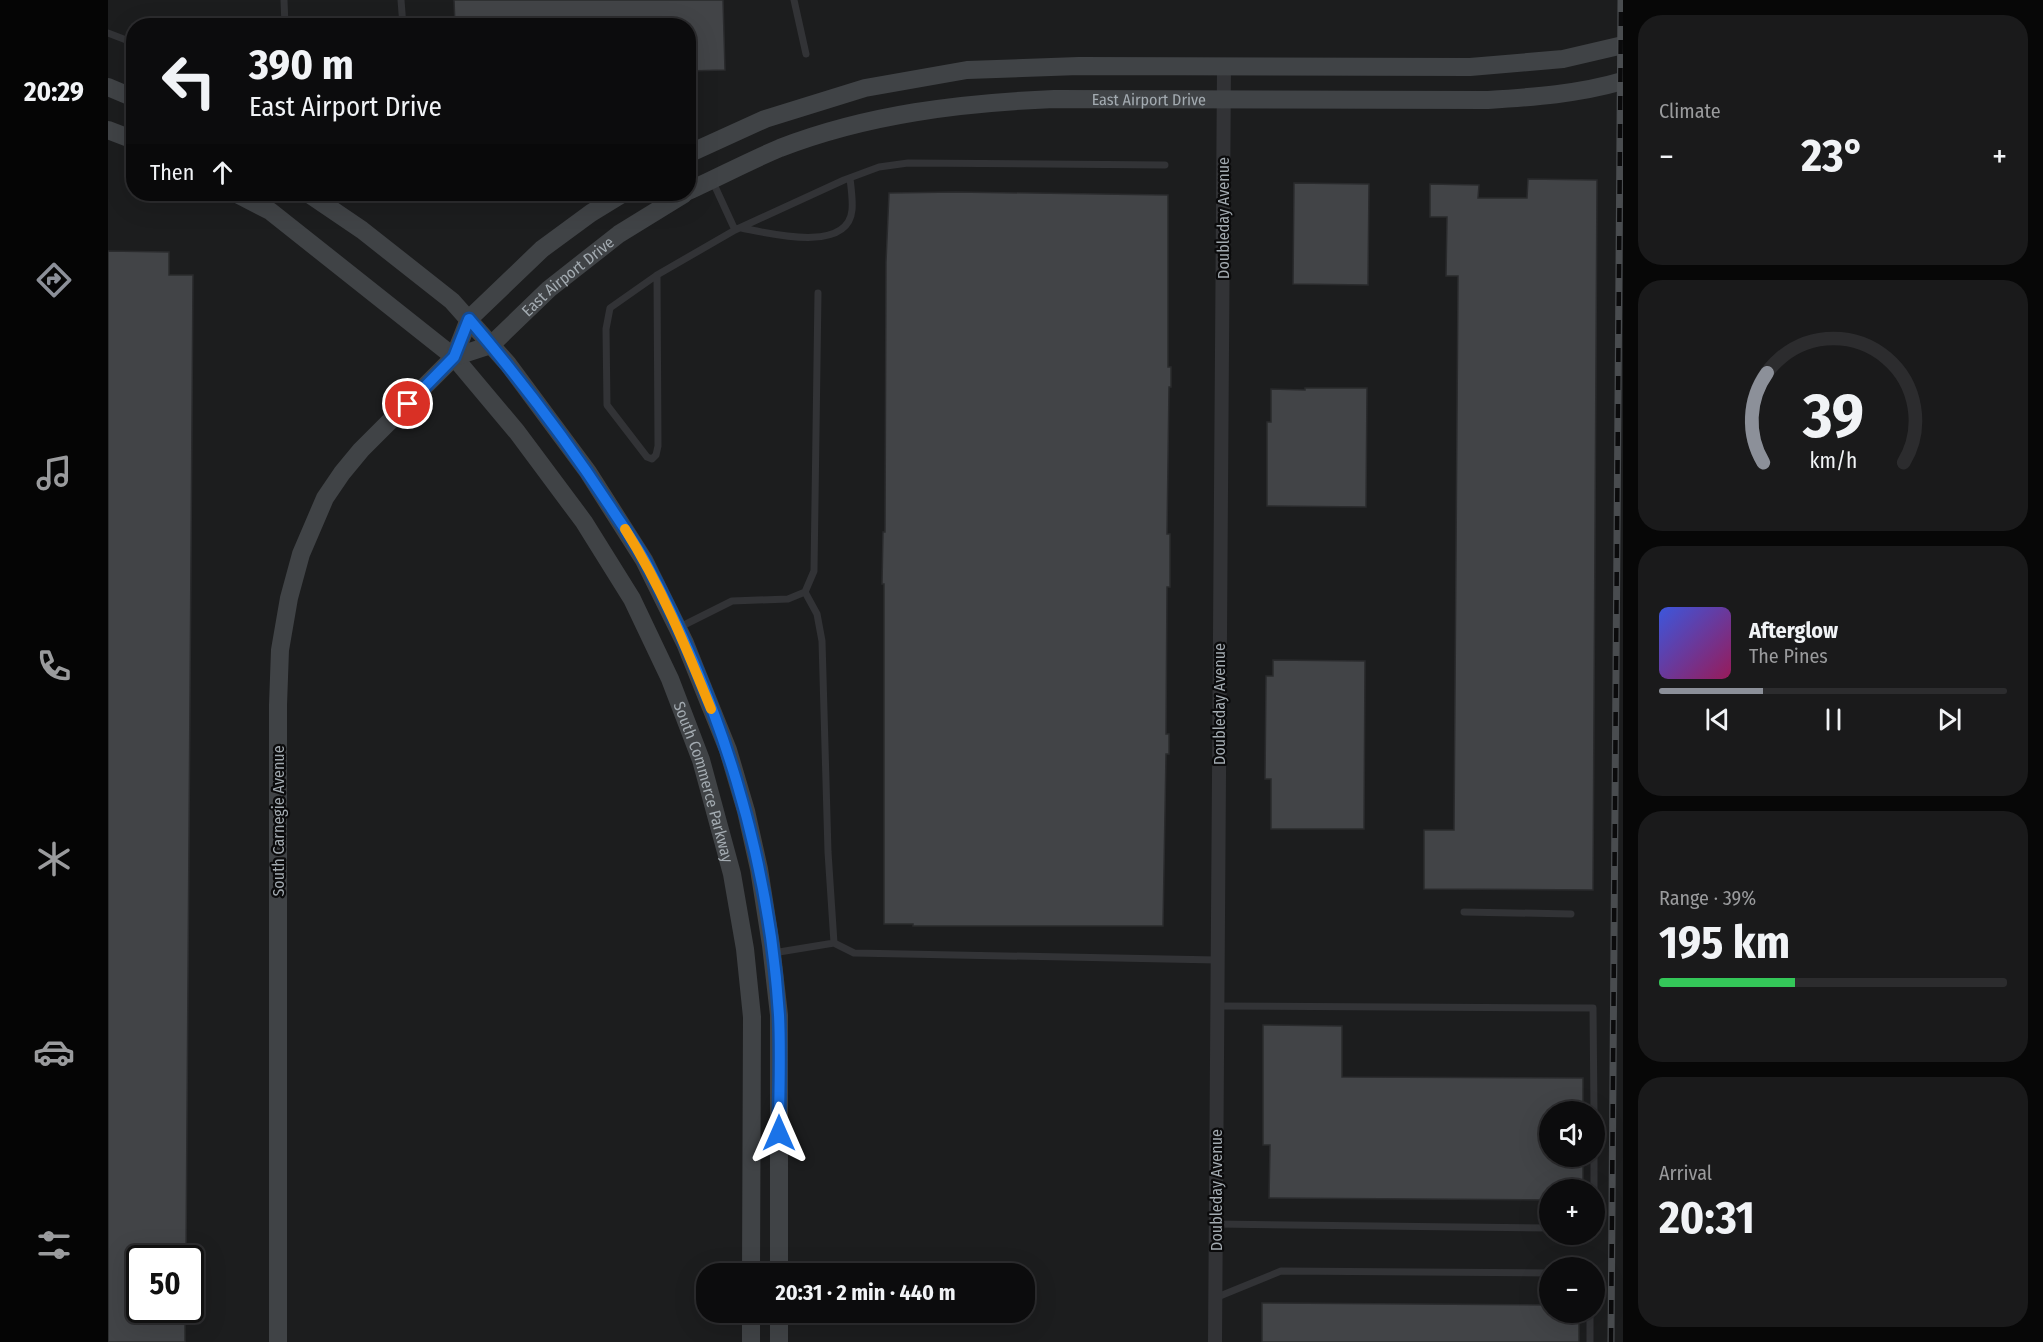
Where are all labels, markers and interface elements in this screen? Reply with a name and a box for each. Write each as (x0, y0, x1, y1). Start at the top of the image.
text: 390 m (249, 40, 354, 90)
icon: left (150, 42, 228, 120)
text: 20:29 (24, 76, 84, 108)
street label: East Airport Drive (1092, 90, 1206, 109)
text: East Airport Drive (249, 91, 442, 123)
text: Climate (1659, 99, 1721, 123)
text: 23° (1801, 129, 1865, 183)
text: − (1659, 137, 1674, 177)
text: + (1992, 137, 2007, 177)
icon: ahead (206, 156, 239, 189)
street label: Doubleday Avenue (1214, 157, 1233, 279)
text: Then (150, 159, 194, 186)
street label: East Airport Drive (518, 233, 618, 320)
icon: directions (33, 259, 75, 301)
pin (382, 378, 433, 429)
text: 39 (1801, 379, 1864, 454)
icon: arrive (391, 387, 424, 420)
text: km/h (1809, 448, 1857, 474)
icon: music (33, 452, 75, 494)
text: Afterglow (1749, 617, 1838, 644)
street label: Doubleday Avenue (1210, 643, 1229, 765)
text: The Pines (1749, 644, 1828, 668)
icon: phone (33, 645, 75, 687)
street label: South Commerce Parkway (669, 699, 738, 865)
icon: previous (1701, 703, 1734, 736)
icon: pause (1817, 703, 1850, 736)
icon: next (1933, 703, 1966, 736)
street label: South Carnegie Avenue (269, 745, 288, 897)
icon: climate (33, 838, 75, 880)
text: Range · 39% (1659, 886, 1756, 910)
text: 195 km (1659, 916, 1790, 970)
icon: car (33, 1031, 75, 1073)
position arrow (747, 1101, 811, 1165)
map controls (1539, 1101, 1605, 1323)
button: sound (1539, 1101, 1605, 1167)
street label: Doubleday Avenue (1207, 1129, 1226, 1251)
text: Arrival (1659, 1161, 1712, 1185)
button: + (1539, 1179, 1605, 1245)
text: 20:31 (1659, 1191, 1755, 1245)
icon: filters (33, 1224, 75, 1266)
speed limit sign: 50 (126, 1245, 204, 1323)
button: − (1539, 1257, 1605, 1323)
text: 20:31 · 2 min · 440 m (775, 1279, 956, 1306)

